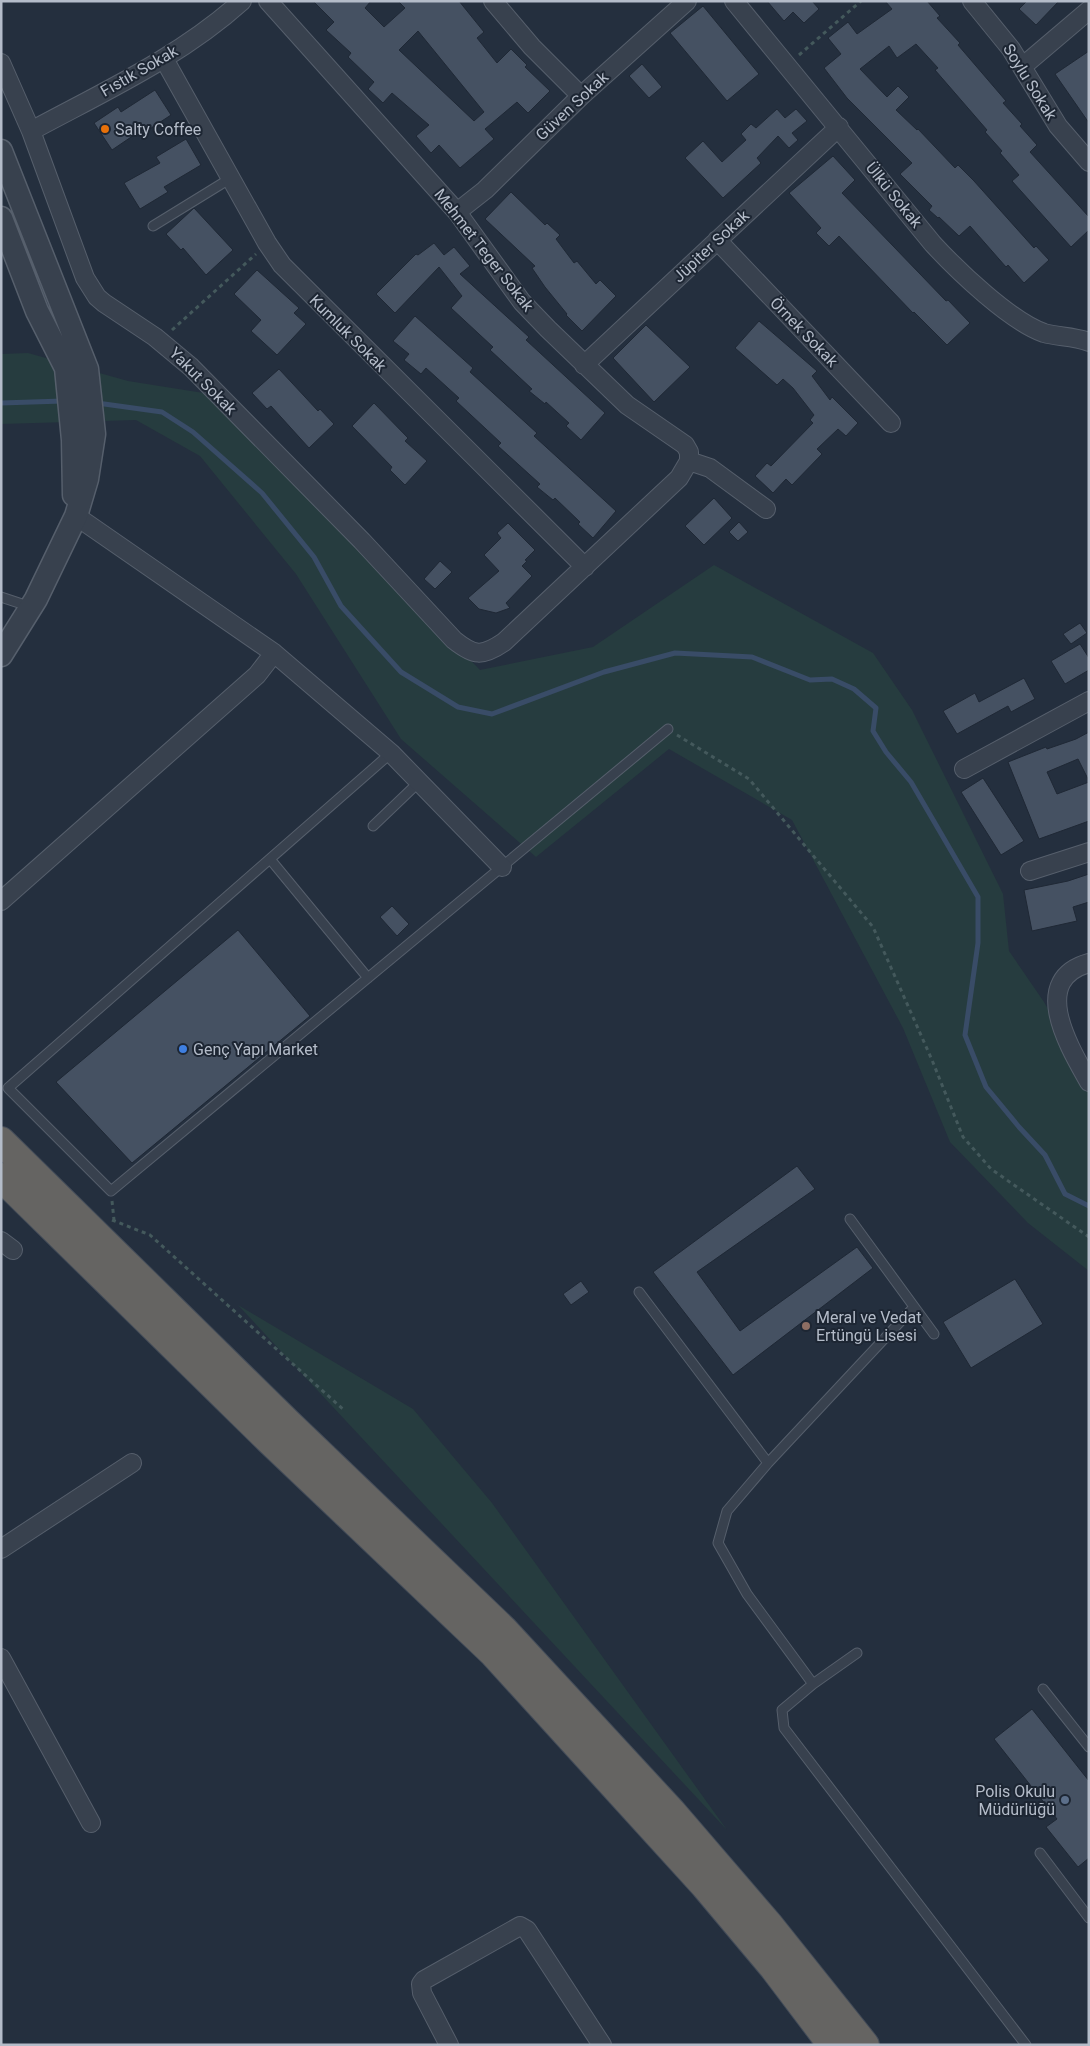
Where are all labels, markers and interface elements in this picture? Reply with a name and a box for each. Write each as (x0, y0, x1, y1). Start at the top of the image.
street label: Soylu Sokak (999, 40, 1061, 124)
street label: Fıstık Sokak (97, 41, 182, 101)
street label: Güven Sokak (532, 67, 613, 144)
place label: Salty Coffee (115, 120, 201, 139)
marker: Salty Coffee (99, 123, 111, 135)
street label: Ülkü Sokak (862, 158, 927, 232)
street label: Mehmet Teger Sokak (430, 185, 538, 316)
street label: Jüpiter Sokak (669, 205, 754, 286)
street label: Kumluk Sokak (306, 291, 391, 376)
street label: Örnek Sokak (766, 293, 842, 371)
street label: Yakut Sokak (165, 343, 241, 419)
place label: Genç Yapı Market (193, 1040, 318, 1059)
marker: Genç Yapı Market (177, 1043, 189, 1055)
place label: Meral ve Vedat Ertüngü Lisesi (816, 1308, 922, 1345)
marker: Meral ve Vedat Ertüngü Lisesi (800, 1320, 812, 1332)
place label: Polis Okulu Müdürlüğü (975, 1782, 1055, 1819)
marker: Polis Okulu Müdürlüğü (1059, 1794, 1071, 1806)

